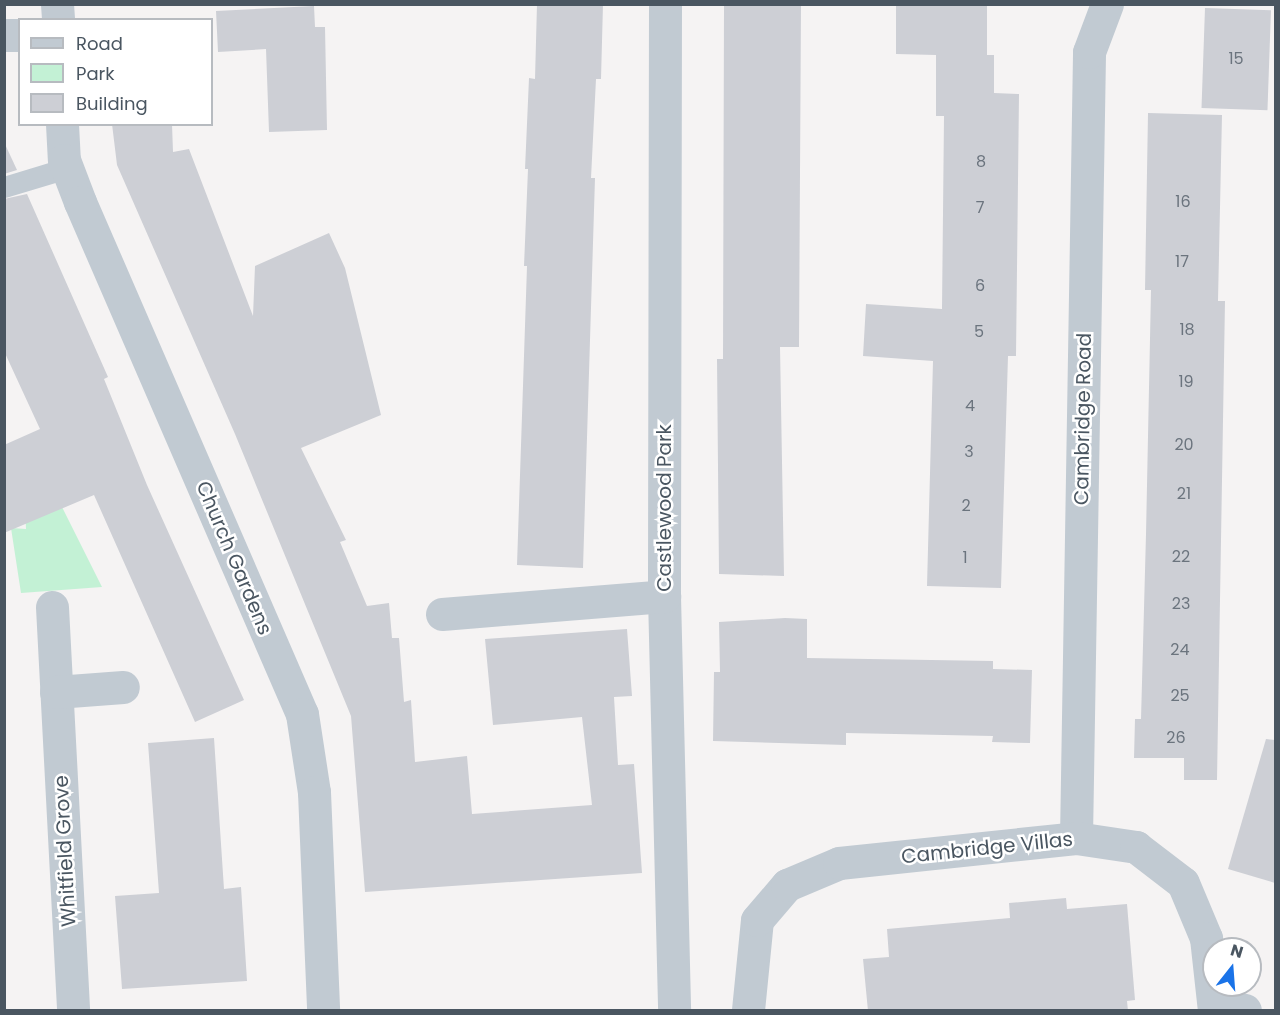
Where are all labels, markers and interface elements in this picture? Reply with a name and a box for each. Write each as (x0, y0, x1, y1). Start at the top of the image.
legend (18, 18, 213, 126)
text: Road (76, 31, 123, 56)
house number: 15 (1228, 49, 1244, 69)
text: Park (76, 61, 115, 86)
text: Building (76, 91, 148, 116)
house number: 8 (976, 152, 986, 172)
house number: 16 (1175, 192, 1191, 212)
house number: 7 (976, 198, 984, 218)
house number: 17 (1175, 252, 1189, 272)
house number: 6 (975, 276, 985, 296)
house number: 18 (1179, 320, 1195, 340)
house number: 5 (974, 322, 984, 342)
street label: Cambridge Road (1069, 333, 1097, 505)
house number: 19 (1178, 372, 1194, 392)
house number: 4 (965, 396, 975, 416)
street label: Castlewood Park (652, 424, 676, 592)
house number: 20 (1174, 435, 1194, 455)
house number: 3 (964, 442, 974, 462)
street label: Church Gardens (191, 478, 277, 638)
house number: 21 (1177, 484, 1191, 504)
house number: 2 (961, 496, 971, 516)
house number: 22 (1172, 547, 1190, 567)
house number: 1 (962, 548, 968, 568)
house number: 23 (1172, 594, 1190, 614)
house number: 24 (1170, 640, 1190, 660)
house number: 25 (1170, 686, 1190, 706)
house number: 26 (1166, 728, 1186, 748)
street label: Whitfield Grove (49, 775, 81, 927)
street label: Cambridge Villas (900, 827, 1074, 869)
north arrow (1202, 937, 1262, 997)
text: N (1228, 938, 1246, 964)

